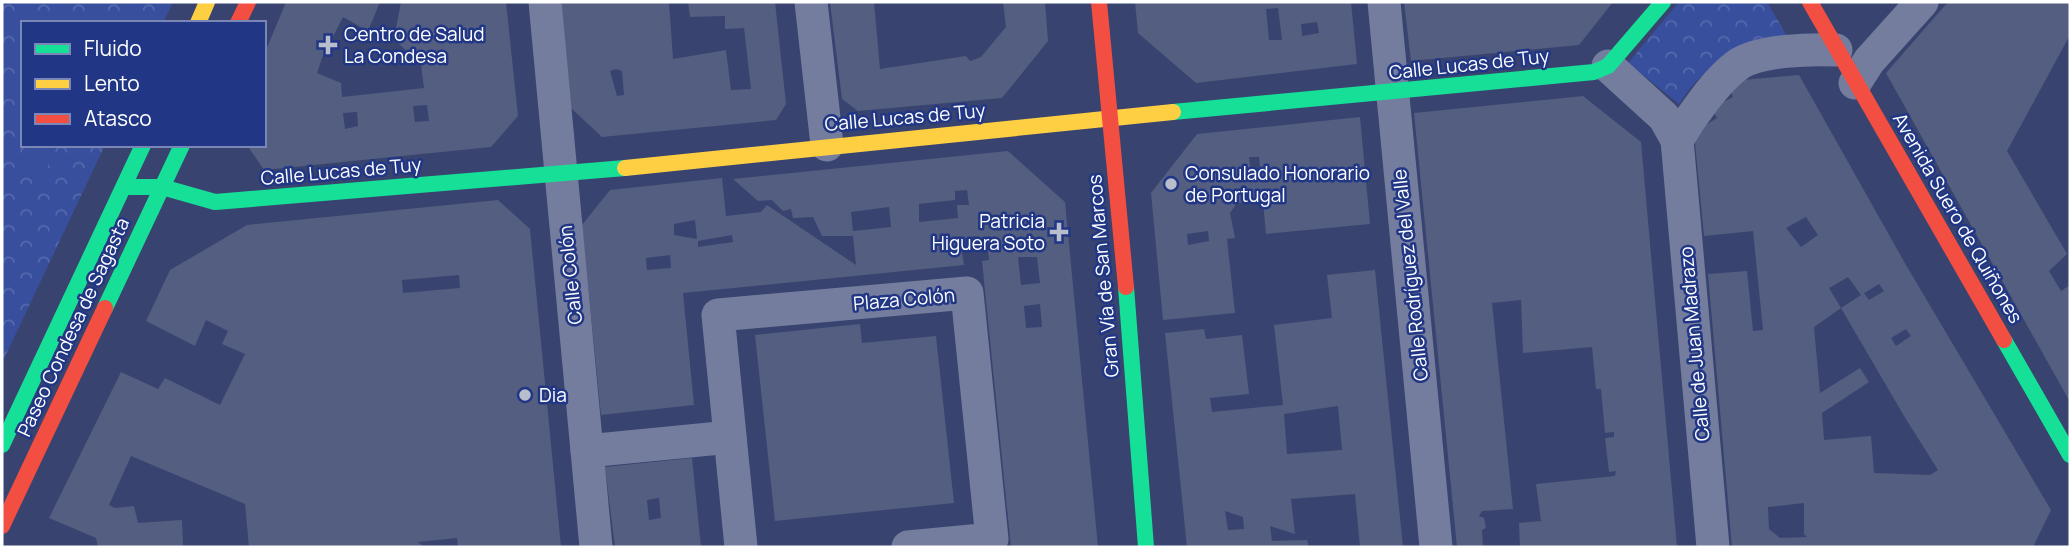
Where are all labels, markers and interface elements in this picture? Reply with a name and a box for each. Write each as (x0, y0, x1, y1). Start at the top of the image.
legend (21, 21, 266, 147)
place label: Centro de Salud La Condesa (344, 21, 484, 69)
text: Fluido (84, 34, 142, 62)
marker: Centro de Salud La Condesa (318, 35, 338, 55)
street label: Calle Lucas de Tuy (1387, 43, 1551, 85)
text: Lento (84, 69, 140, 97)
street label: Calle Lucas de Tuy (823, 97, 987, 137)
text: Atasco (84, 104, 152, 132)
street label: Avenida Suero de Quiñones (1887, 108, 2029, 328)
street label: Calle Lucas de Tuy (259, 151, 423, 191)
place label: Consulado Honorario de Portugal (1185, 160, 1370, 208)
street label: Calle Rodríguez del Valle (1386, 168, 1434, 382)
street label: Gran Vía de San Marcos (1081, 174, 1125, 378)
marker: Consulado Honorario de Portugal (1163, 176, 1179, 192)
place label: Patricia Higuera Soto (932, 208, 1045, 256)
street label: Paseo Condesa de Sagasta (11, 213, 135, 441)
street label: Calle Colón (552, 224, 588, 326)
marker: Patricia Higuera Soto (1051, 224, 1067, 240)
street label: Calle de Juan Madrazo (1673, 246, 1715, 442)
street label: Plaza Colón (852, 282, 956, 316)
place label: Dia (539, 382, 567, 408)
marker: Dia (517, 387, 533, 403)

